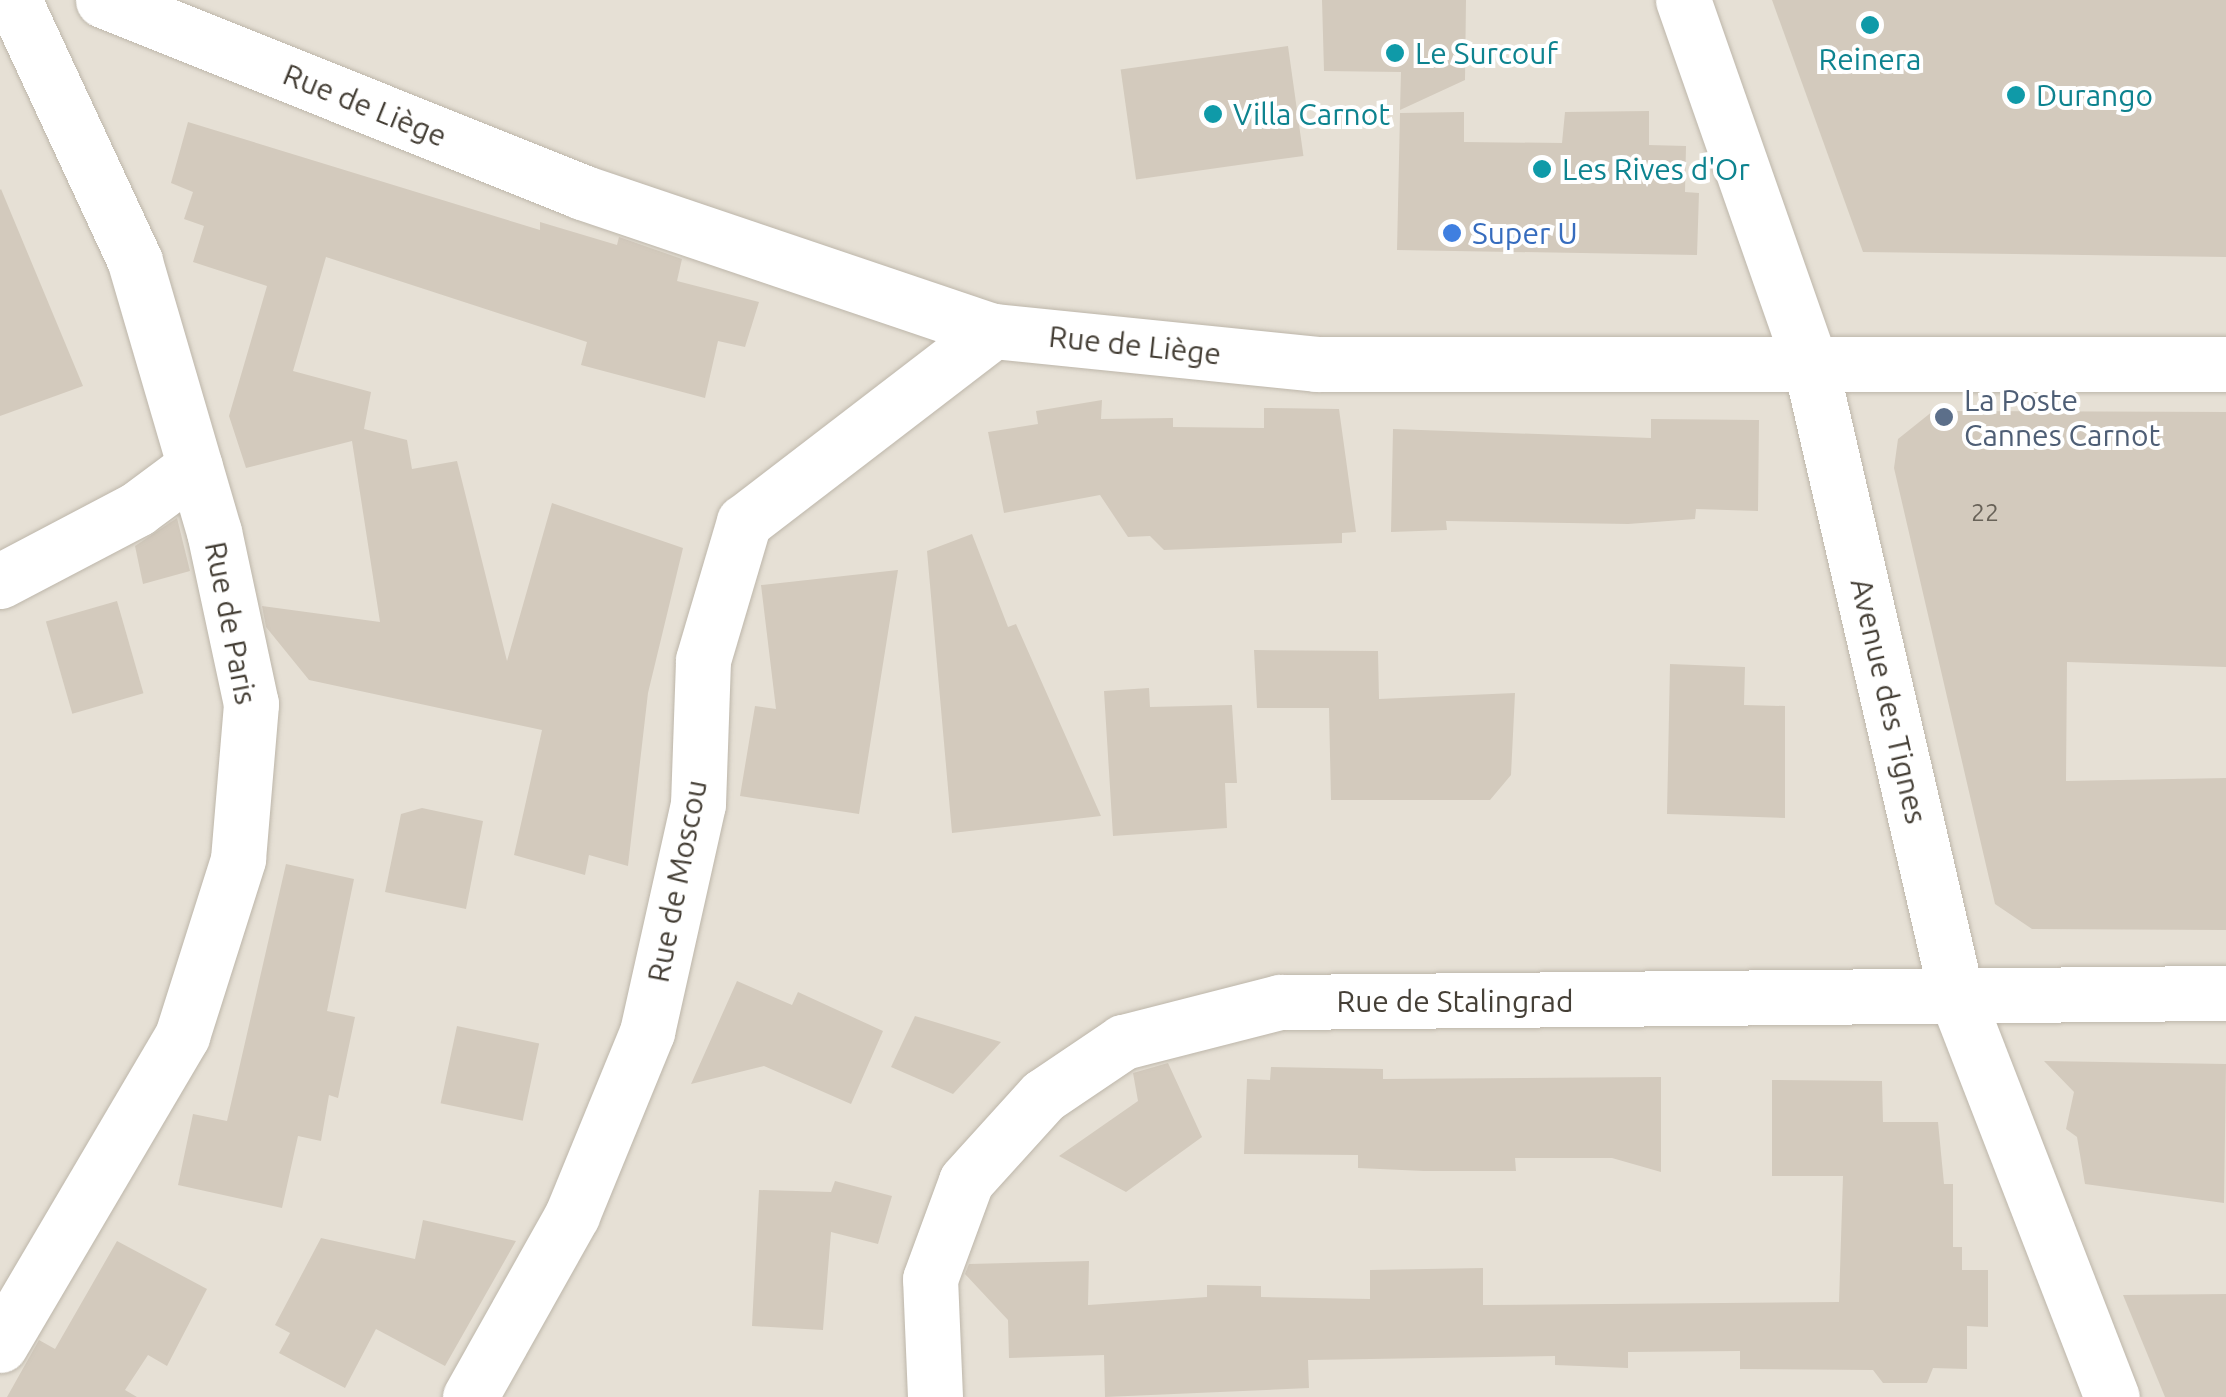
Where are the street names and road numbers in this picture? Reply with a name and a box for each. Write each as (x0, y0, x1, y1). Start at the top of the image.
street label: Rue de Liège (278, 56, 452, 154)
street label: Rue de Liège (1047, 318, 1223, 372)
street label: Rue de Paris (198, 539, 264, 707)
street label: Avenue des Tignes (1843, 575, 1935, 827)
street label: Rue de Moscou (640, 777, 714, 985)
street label: Rue de Stalingrad (1337, 983, 1573, 1019)

